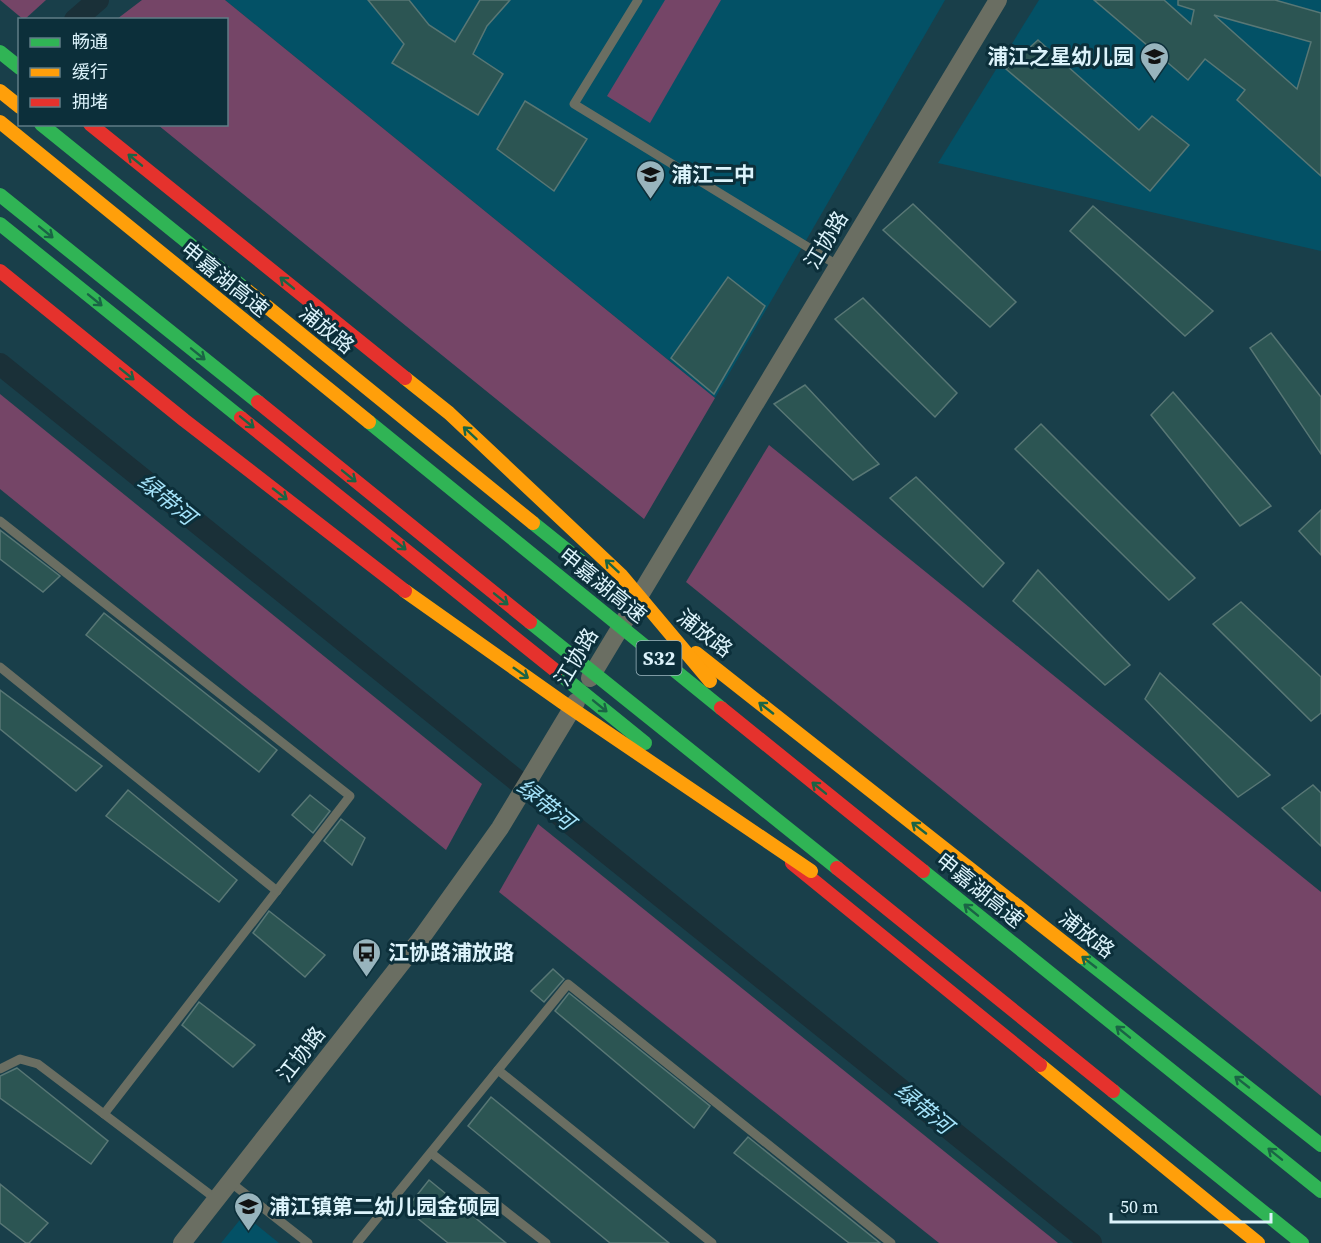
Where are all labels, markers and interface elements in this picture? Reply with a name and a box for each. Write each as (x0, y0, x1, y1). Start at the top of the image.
legend (18, 18, 228, 126)
text: 畅通 (72, 29, 108, 54)
school or university icon: 浦江之星幼儿园 (1139, 40, 1171, 82)
place label: 浦江之星幼儿园 (987, 42, 1134, 71)
text: 缓行 (72, 59, 108, 84)
text: 拥堵 (72, 89, 108, 114)
one-way arrow (127, 154, 143, 167)
school or university icon: 浦江二中 (634, 158, 666, 200)
place label: 浦江二中 (671, 160, 755, 189)
street label: 江协路 (797, 206, 855, 274)
one-way arrow (37, 225, 53, 238)
street label: 申嘉湖高速 (175, 235, 275, 323)
one-way arrow (279, 276, 295, 289)
one-way arrow (87, 293, 102, 307)
street label: 浦放路 (293, 298, 361, 360)
one-way arrow (189, 348, 205, 361)
one-way arrow (119, 367, 135, 380)
one-way arrow (239, 416, 255, 429)
one-way arrow (462, 426, 477, 440)
water label: 绿带河 (132, 467, 205, 534)
one-way arrow (341, 470, 357, 483)
one-way arrow (272, 488, 288, 501)
one-way arrow (391, 538, 407, 551)
street label: 申嘉湖高速 (553, 541, 653, 629)
one-way arrow (604, 559, 619, 574)
one-way arrow (493, 592, 509, 605)
street label: 浦放路 (671, 602, 739, 664)
street label: 江协路 (547, 623, 605, 691)
road number: S32 (636, 641, 682, 675)
one-way arrow (513, 667, 529, 679)
one-way arrow (592, 699, 607, 713)
one-way arrow (758, 701, 774, 714)
water label: 绿带河 (511, 772, 584, 839)
one-way arrow (811, 781, 827, 794)
one-way arrow (911, 822, 927, 835)
street label: 申嘉湖高速 (930, 846, 1030, 934)
one-way arrow (964, 903, 979, 917)
street label: 浦放路 (1053, 903, 1121, 965)
bus stop icon: 江协路浦放路 (351, 936, 383, 978)
place label: 江协路浦放路 (388, 938, 514, 967)
one-way arrow (1081, 955, 1097, 968)
street label: 江协路 (270, 1020, 332, 1088)
one-way arrow (1116, 1025, 1131, 1039)
water label: 绿带河 (889, 1076, 962, 1143)
one-way arrow (1234, 1076, 1250, 1089)
one-way arrow (1268, 1148, 1284, 1161)
scale bar (1111, 1186, 1272, 1224)
school or university icon: 浦江镇第二幼儿园金硕园 (232, 1190, 264, 1232)
place label: 浦江镇第二幼儿园金硕园 (269, 1192, 500, 1221)
text: 50 m (1120, 1194, 1158, 1219)

